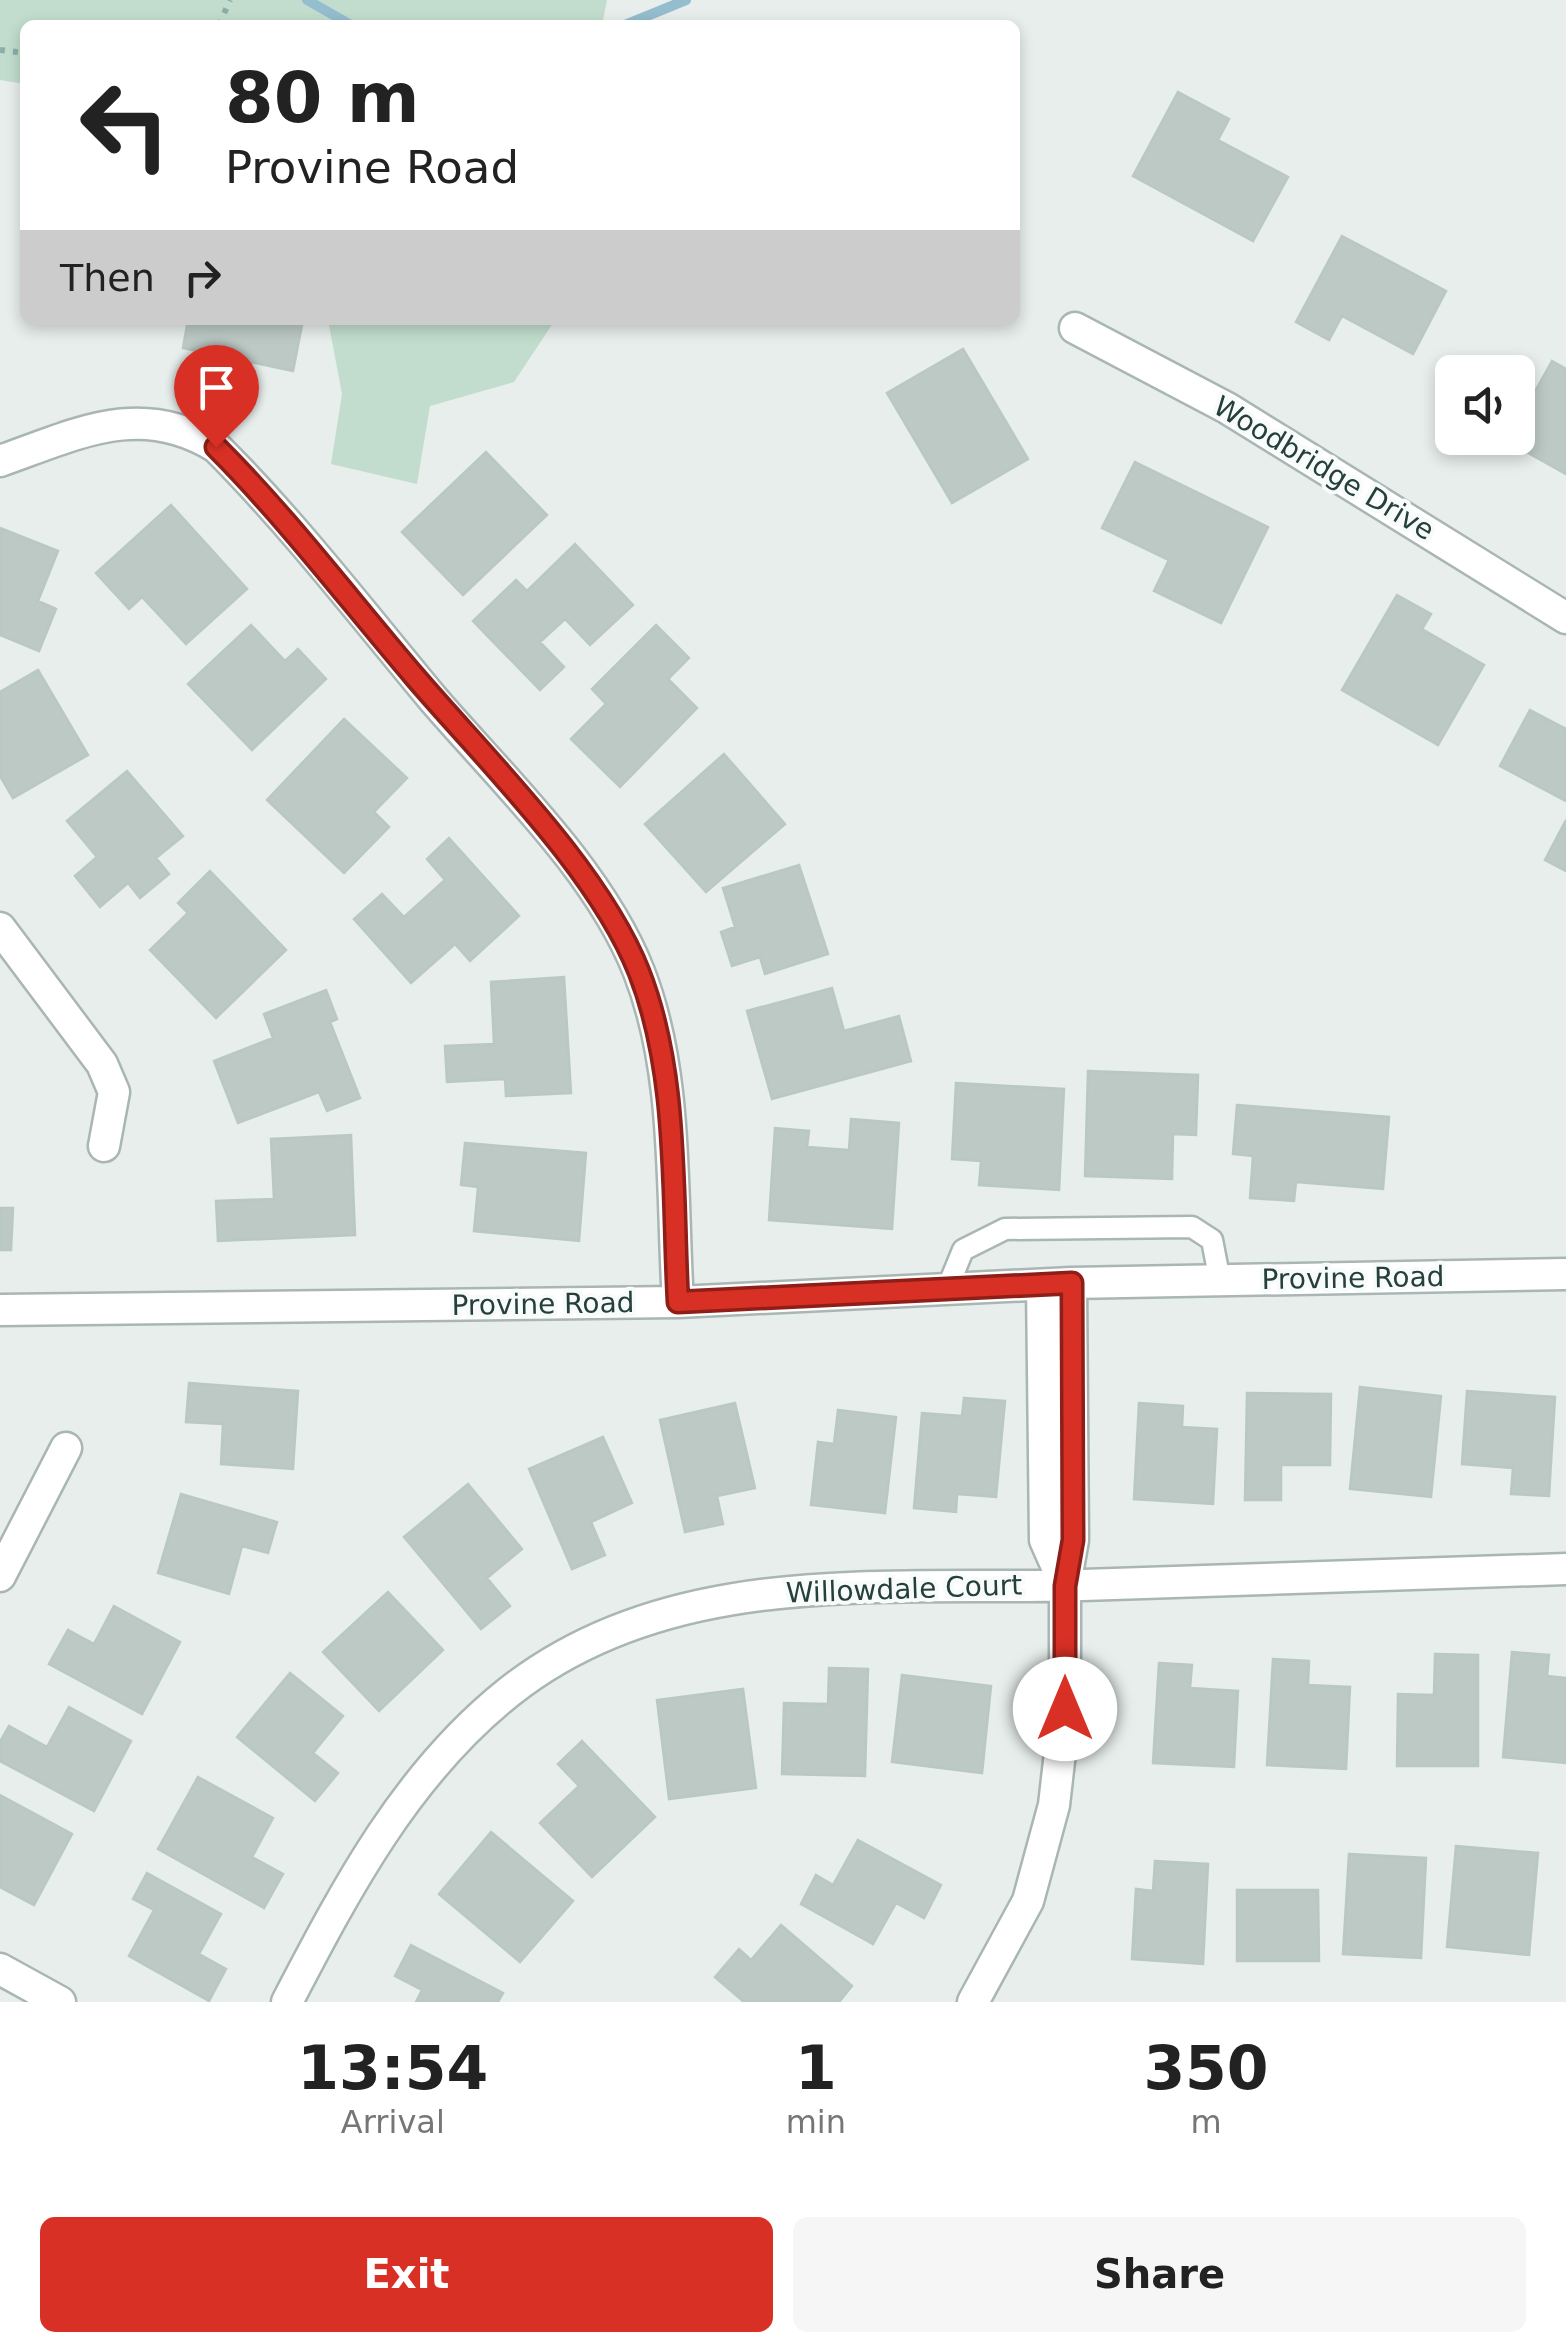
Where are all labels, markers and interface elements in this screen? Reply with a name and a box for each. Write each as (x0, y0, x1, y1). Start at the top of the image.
text: 80 m (225, 57, 420, 139)
icon: left (60, 60, 190, 190)
text: Provine Road (225, 141, 519, 194)
icon: right (175, 250, 230, 305)
text: Then (60, 256, 155, 300)
pin (174, 345, 259, 448)
map controls (1435, 355, 1535, 455)
button: sound (1435, 355, 1535, 455)
icon: arrive (189, 360, 244, 415)
street label: Woodbridge Drive (1208, 389, 1440, 547)
street label: Provine Road (1261, 1260, 1445, 1296)
street label: Provine Road (451, 1286, 635, 1322)
street label: Willowdale Court (785, 1568, 1023, 1610)
position arrow (1013, 1657, 1117, 1761)
text: 13:54 (297, 2033, 488, 2103)
text: 1 (795, 2033, 837, 2103)
text: 350 (1143, 2033, 1269, 2103)
text: Arrival (341, 2103, 445, 2141)
text: min (786, 2103, 846, 2141)
text: m (1190, 2103, 1222, 2141)
button: Exit (40, 2217, 773, 2332)
button: Share (793, 2217, 1526, 2332)

